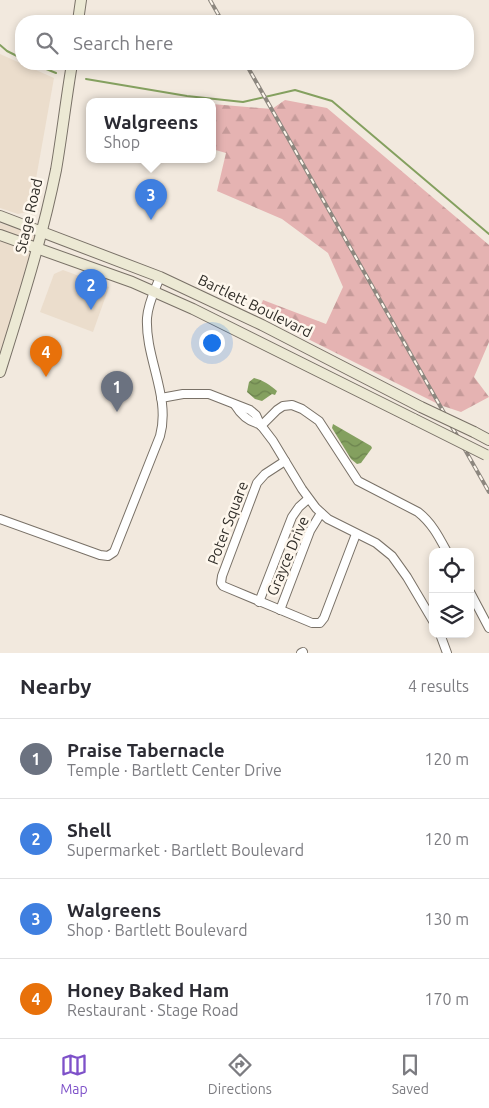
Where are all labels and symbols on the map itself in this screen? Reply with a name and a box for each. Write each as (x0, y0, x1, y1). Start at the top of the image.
street label: Stage Road (12, 177, 45, 255)
pin: 3 (135, 179, 167, 220)
pin: 2 (75, 269, 107, 310)
street label: Bartlett Boulevard (195, 271, 315, 341)
your location (199, 330, 225, 356)
pin: 4 (30, 336, 62, 377)
pin: 1 (101, 371, 133, 412)
street label: Poter Square (204, 479, 251, 567)
street label: Grayce Drive (263, 514, 312, 598)

